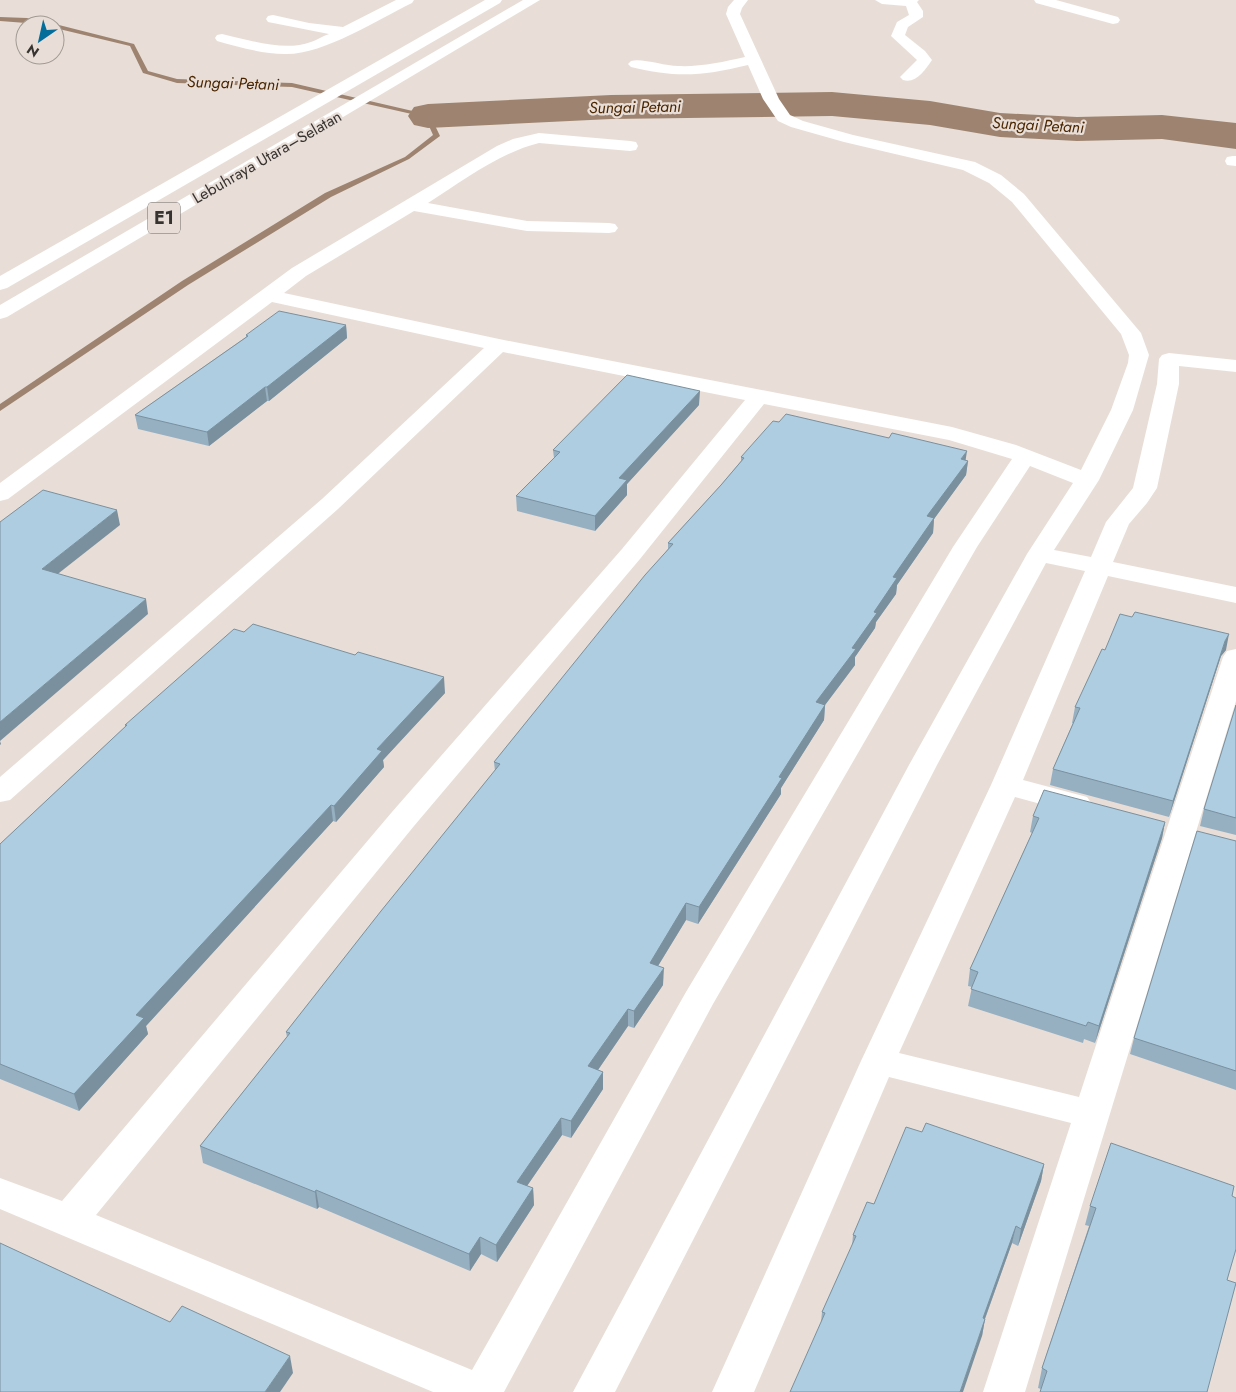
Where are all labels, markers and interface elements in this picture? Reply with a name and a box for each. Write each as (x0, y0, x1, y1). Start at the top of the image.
north arrow (15, 15, 65, 65)
text: N (23, 39, 43, 62)
water label: Sungai Petani (187, 70, 280, 96)
water label: Sungai Petani (589, 95, 682, 119)
street label: Lebuhraya Utara–Selatan (188, 105, 346, 209)
water label: Sungai Petani (991, 111, 1086, 139)
road number: E1 (148, 202, 180, 234)

